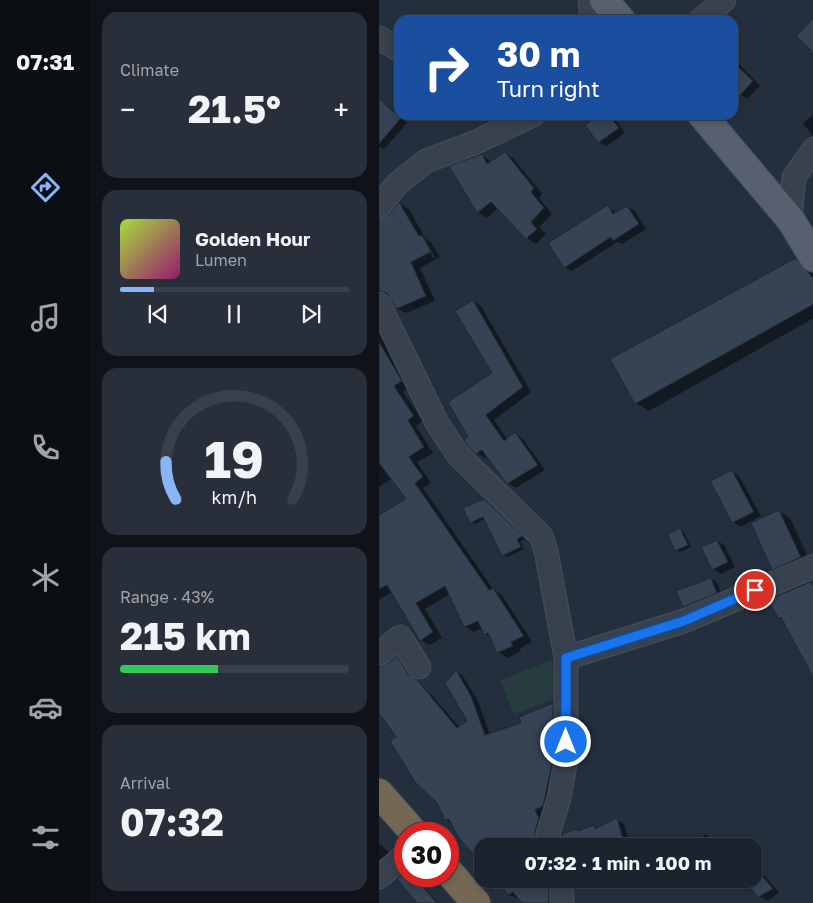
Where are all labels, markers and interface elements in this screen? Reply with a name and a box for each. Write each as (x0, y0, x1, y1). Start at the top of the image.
text: 30 m (497, 33, 580, 75)
icon: right (414, 35, 479, 100)
text: 07:31 (16, 48, 74, 75)
text: Climate (120, 60, 179, 80)
text: Turn right (497, 75, 600, 102)
text: 21.5° (188, 86, 281, 131)
text: − (120, 93, 135, 126)
text: + (334, 93, 349, 126)
icon: directions (28, 170, 63, 205)
text: Golden Hour (195, 227, 310, 250)
text: Lumen (195, 250, 247, 270)
icon: music (28, 300, 63, 335)
icon: previous (144, 300, 172, 328)
icon: pause (220, 300, 248, 328)
icon: next (297, 300, 325, 328)
text: 19 (205, 427, 264, 489)
icon: phone (28, 430, 63, 465)
text: km/h (212, 486, 257, 508)
icon: climate (28, 560, 63, 595)
pin (734, 569, 776, 611)
icon: arrive (741, 576, 769, 604)
text: Range · 43% (120, 587, 214, 607)
text: 215 km (120, 613, 251, 658)
icon: car (28, 690, 63, 725)
position arrow (539, 715, 591, 767)
text: Arrival (120, 773, 170, 793)
text: 07:32 (120, 799, 224, 844)
icon: filters (28, 820, 63, 855)
speed limit sign: 30 (394, 822, 459, 887)
text: 07:32 · 1 min · 100 m (525, 851, 711, 874)

